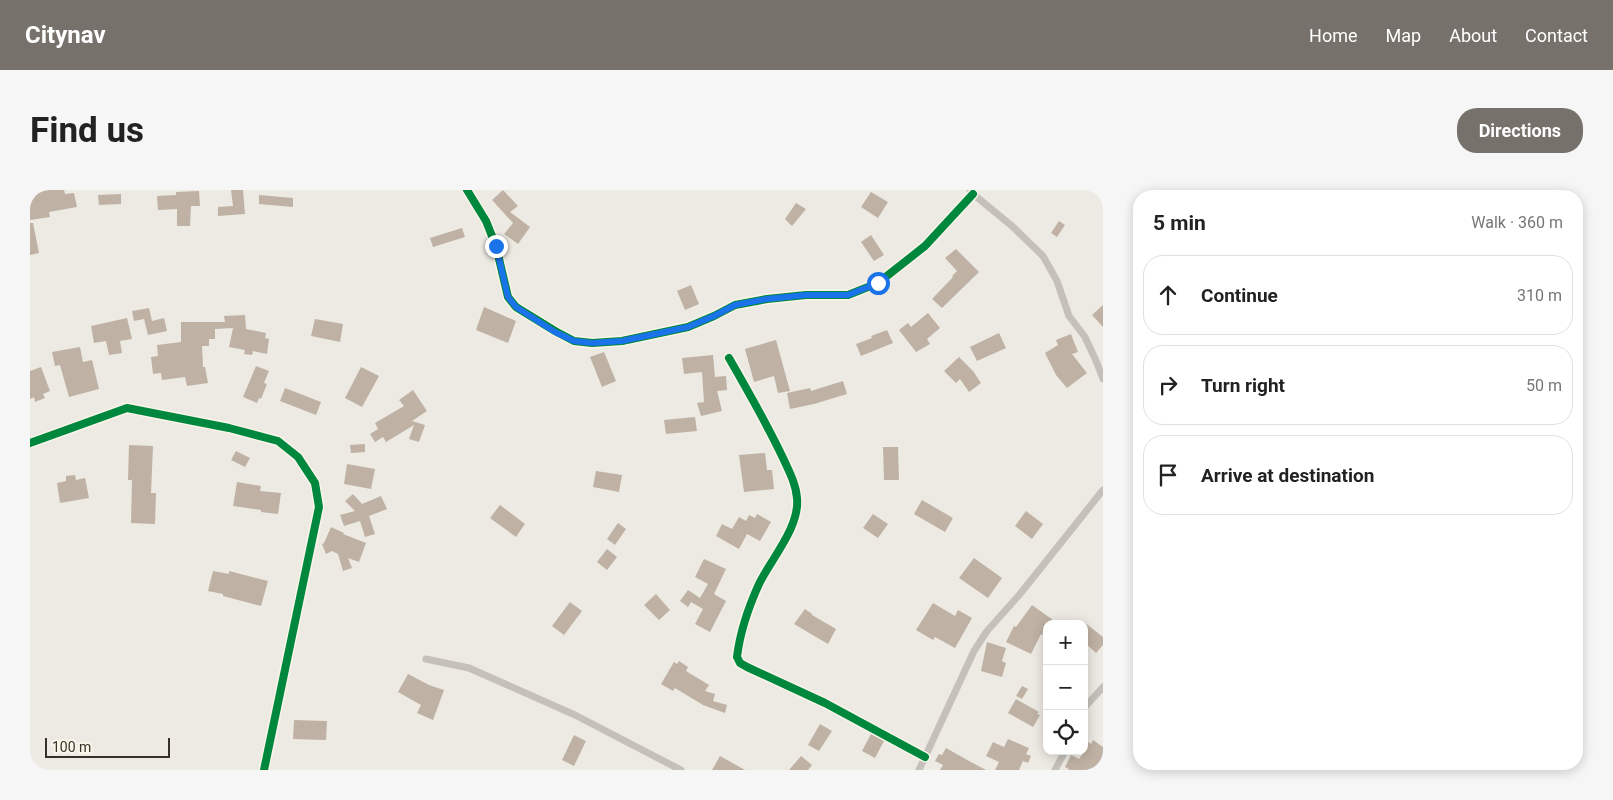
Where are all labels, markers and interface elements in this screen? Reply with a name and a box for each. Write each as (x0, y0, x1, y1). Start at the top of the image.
text: Citynav (25, 21, 106, 49)
text: Home (1309, 25, 1358, 46)
text: Map (1386, 25, 1421, 46)
text: About (1449, 25, 1497, 46)
text: Contact (1525, 25, 1588, 46)
button: Directions (1457, 108, 1583, 153)
text: Find us (30, 110, 144, 151)
text: 5 min (1153, 211, 1206, 235)
text: Walk · 360 m (1471, 213, 1563, 232)
route end (485, 235, 508, 258)
route start (867, 272, 890, 295)
icon: ahead (1154, 281, 1182, 309)
text: Continue (1201, 284, 1278, 307)
text: 310 m (1517, 286, 1562, 305)
icon: right (1154, 371, 1182, 399)
text: Turn right (1201, 374, 1285, 397)
text: 50 m (1526, 376, 1562, 395)
icon: arrive (1154, 461, 1182, 489)
text: Arrive at destination (1201, 464, 1374, 487)
map controls (1043, 620, 1088, 755)
button: + (1043, 620, 1088, 665)
button: − (1043, 665, 1088, 710)
button: locate (1043, 710, 1088, 755)
scale bar (45, 735, 170, 758)
text: 100 m (52, 739, 91, 755)

